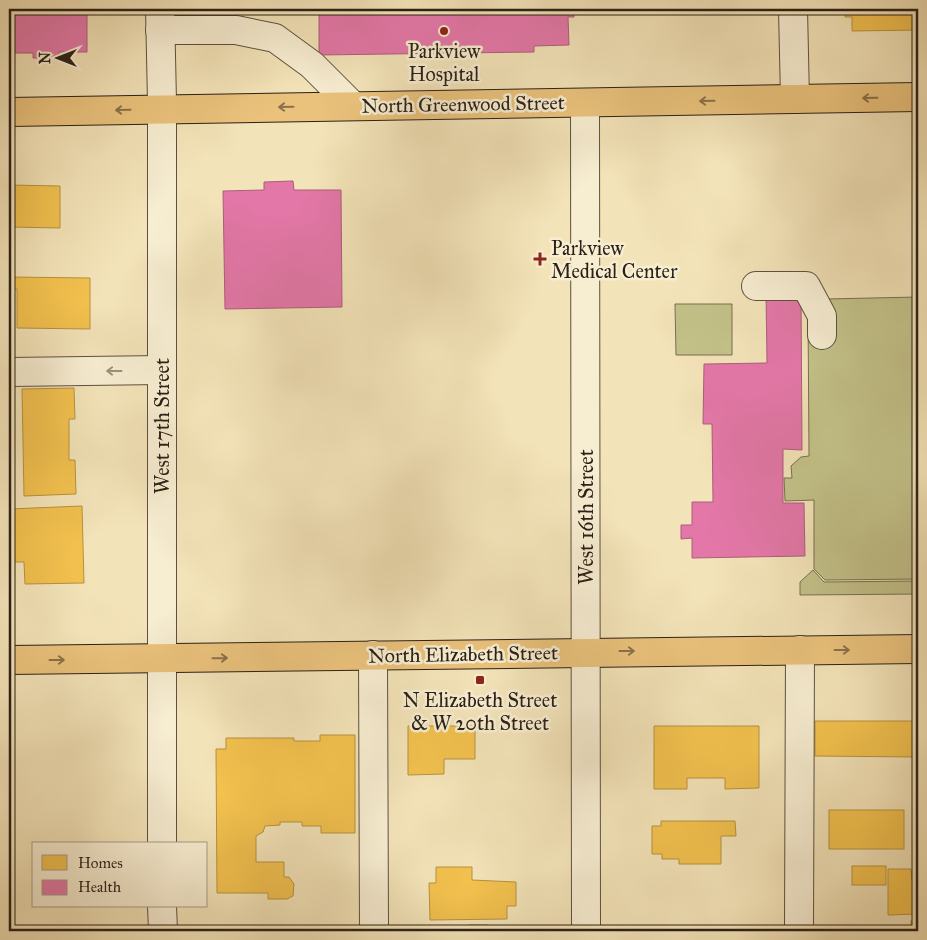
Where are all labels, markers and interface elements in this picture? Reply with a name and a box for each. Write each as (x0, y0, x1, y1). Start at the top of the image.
marker: Parkview Hospital (438, 25, 450, 37)
north arrow (32, 32, 82, 82)
place label: Parkview Hospital (408, 39, 481, 86)
text: N (37, 52, 54, 64)
street label: North Greenwood Street (361, 90, 565, 118)
one-way arrow (862, 93, 878, 103)
one-way arrow (699, 96, 715, 105)
one-way arrow (278, 102, 294, 112)
one-way arrow (116, 105, 132, 115)
place label: Parkview Medical Center (551, 236, 678, 283)
marker: Parkview Medical Center (533, 252, 547, 266)
street label: West 17th Street (150, 358, 174, 494)
one-way arrow (106, 366, 122, 376)
street label: West 16th Street (574, 449, 598, 585)
street label: North Elizabeth Street (368, 640, 558, 668)
one-way arrow (834, 645, 850, 655)
one-way arrow (619, 646, 635, 656)
one-way arrow (212, 653, 228, 663)
one-way arrow (49, 655, 65, 664)
marker: N Elizabeth Street & W 20th Street (474, 674, 486, 686)
place label: N Elizabeth Street & W 20th Street (403, 688, 557, 735)
legend (32, 842, 208, 908)
text: Homes (78, 854, 123, 872)
text: Health (78, 878, 122, 896)

